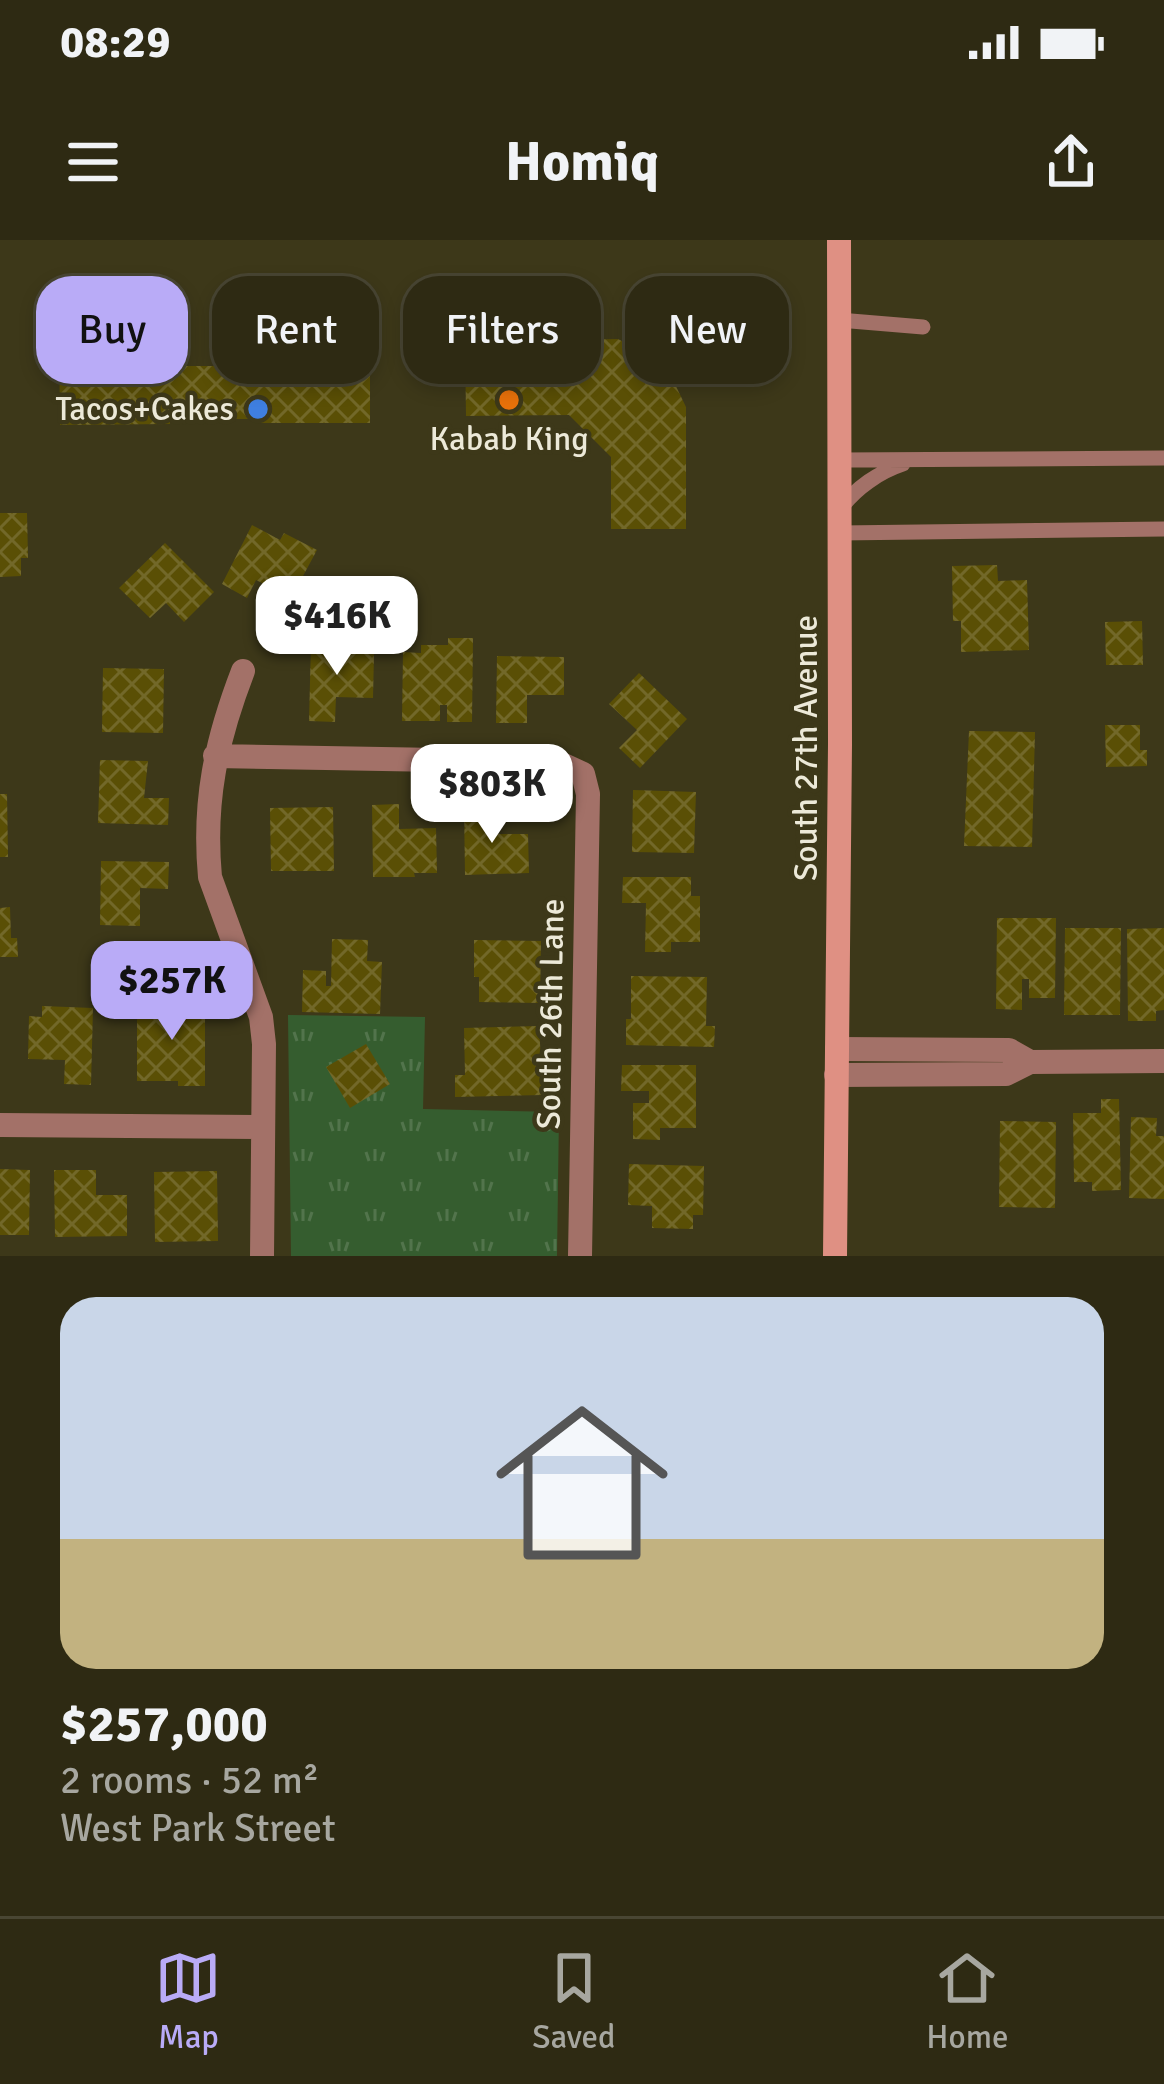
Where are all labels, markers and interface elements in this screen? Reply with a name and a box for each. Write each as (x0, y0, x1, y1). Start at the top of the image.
text: 08:29 (60, 15, 170, 70)
icon: menu (60, 129, 126, 195)
text: Homiq (505, 129, 659, 196)
icon: share (1038, 129, 1104, 195)
chip: Buy (36, 276, 188, 384)
chip: Rent (212, 276, 379, 384)
chip: Filters (403, 276, 601, 384)
chip: New (625, 276, 789, 384)
marker: Kabab King (496, 387, 522, 413)
place label: Tacos+Cakes (56, 389, 234, 430)
marker: Tacos+Cakes (245, 396, 271, 422)
place label: Kabab King (429, 419, 589, 460)
pin: $416K (253, 576, 421, 678)
text: $416K (283, 591, 391, 639)
street label: South 27th Avenue (786, 615, 827, 881)
pin: $803K (408, 744, 576, 846)
text: $803K (438, 759, 546, 807)
street label: South 26th Lane (528, 898, 574, 1130)
pin: $257K (88, 941, 256, 1043)
text: $257K (118, 956, 226, 1004)
icon: home (474, 1375, 690, 1591)
text: $257,000 (60, 1693, 268, 1756)
text: 2 rooms · 52 m² (60, 1756, 319, 1804)
text: West Park Street (60, 1804, 336, 1852)
tab: Map (155, 1945, 221, 2058)
tab: Saved (532, 1945, 615, 2058)
tab: Home (926, 1945, 1009, 2058)

